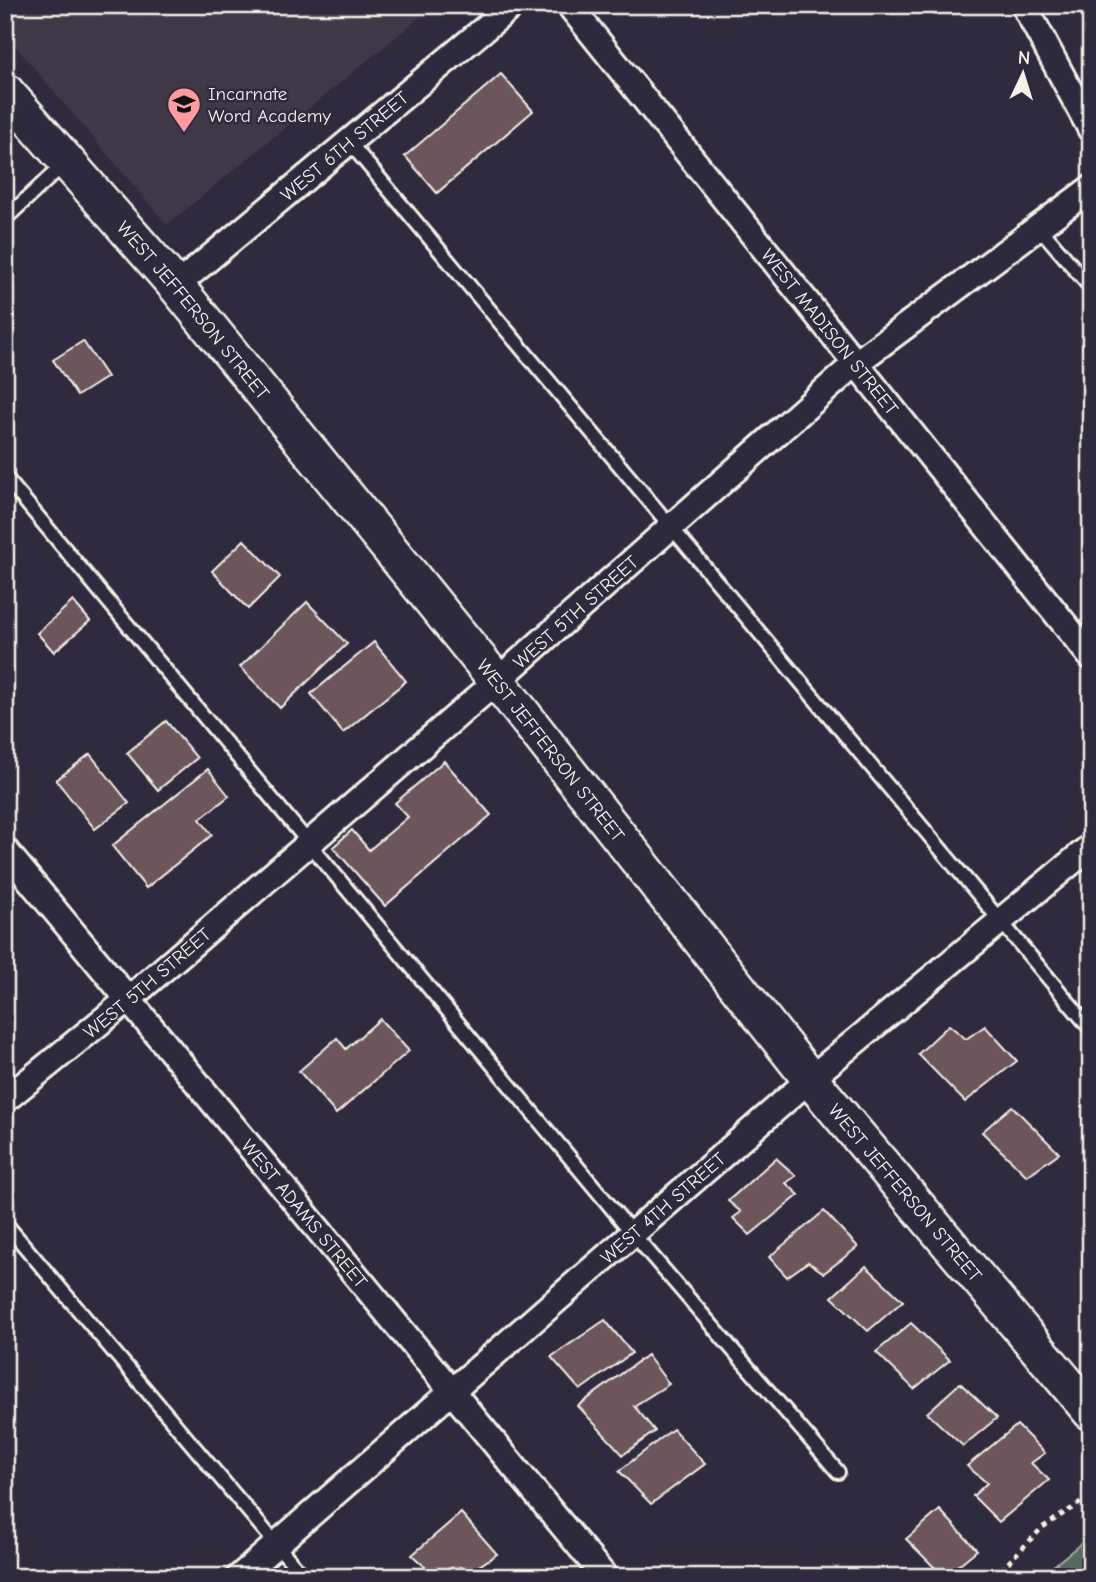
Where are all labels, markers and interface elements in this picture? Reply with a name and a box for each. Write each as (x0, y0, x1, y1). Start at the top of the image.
north arrow (988, 38, 1058, 108)
text: N (1017, 47, 1031, 69)
place label: Incarnate Word Academy (208, 83, 331, 127)
school or university icon: Incarnate Word Academy (165, 85, 203, 134)
street label: WEST 6TH STREET (276, 87, 413, 206)
street label: WEST JEFFERSON STREET (112, 217, 274, 404)
street label: WEST MADISON STREET (756, 244, 903, 420)
street label: WEST 5TH STREET (509, 551, 643, 673)
street label: WEST JEFFERSON STREET (472, 655, 629, 846)
street label: WEST 5TH STREET (79, 923, 215, 1043)
street label: WEST JEFFERSON STREET (824, 1100, 986, 1286)
street label: WEST ADAMS STREET (236, 1135, 372, 1293)
street label: WEST 4TH STREET (596, 1148, 730, 1269)

